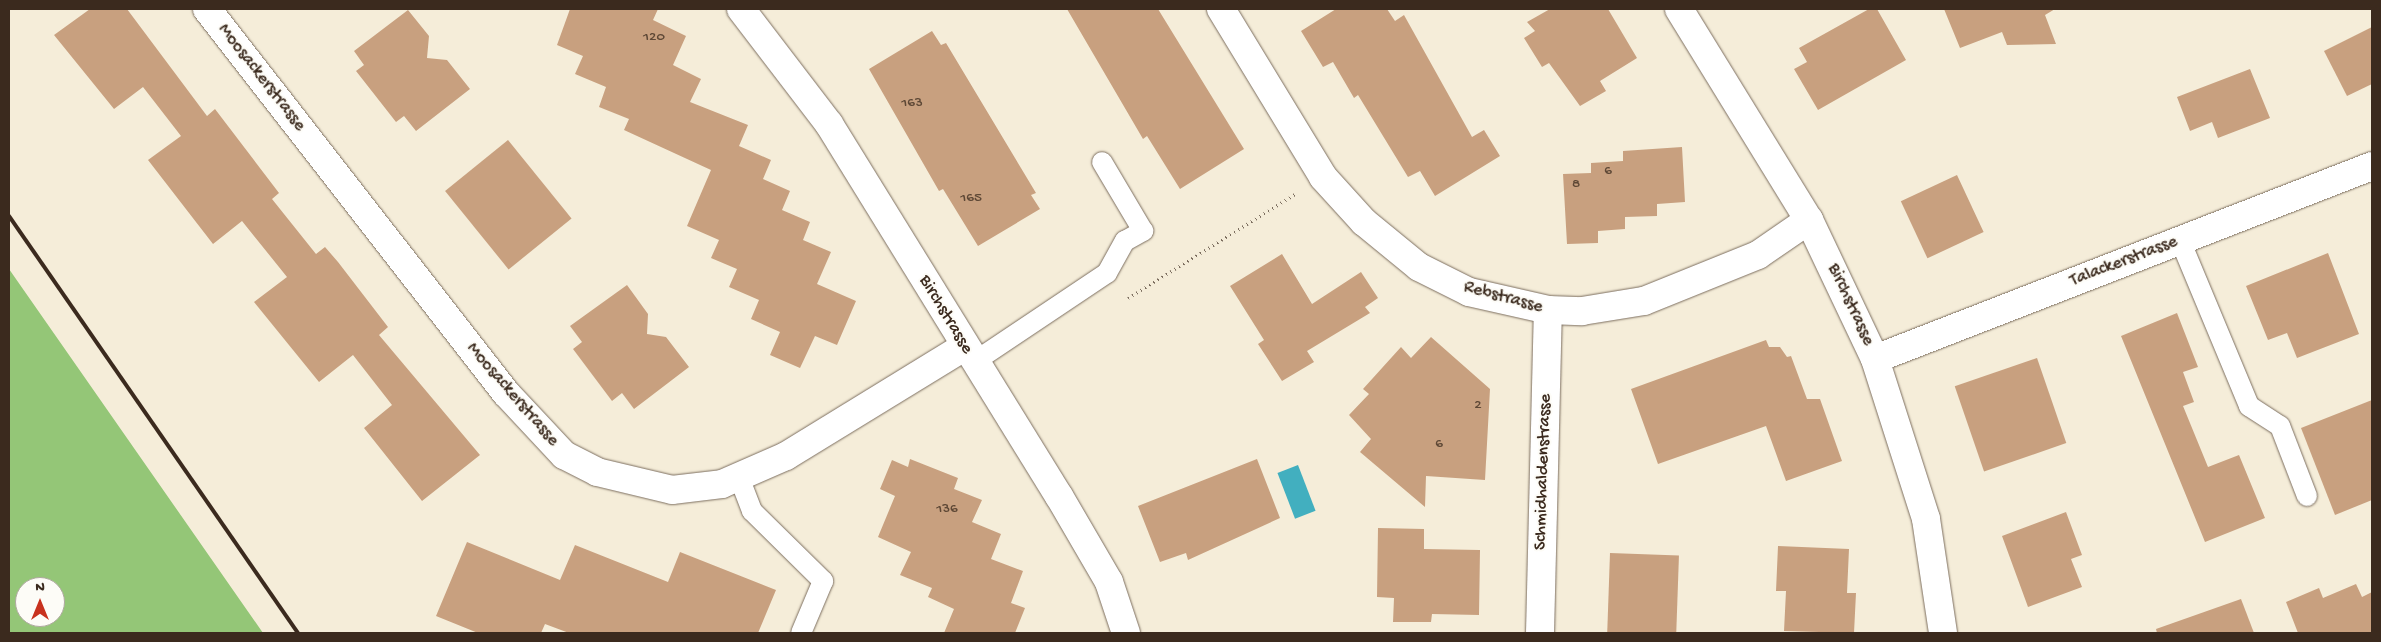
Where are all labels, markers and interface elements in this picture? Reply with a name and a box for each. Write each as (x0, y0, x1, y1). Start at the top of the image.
street label: Moosackerstrasse (212, 20, 310, 136)
house number: 120 (643, 29, 665, 47)
house number: 163 (901, 95, 923, 113)
house number: 6 (1604, 163, 1612, 181)
house number: 8 (1572, 176, 1580, 194)
house number: 165 (960, 190, 982, 208)
street label: Talackerstrasse (2067, 232, 2181, 292)
street label: Birchstrasse (1822, 260, 1878, 350)
street label: Birchstrasse (913, 272, 977, 358)
street label: Rebstrasse (1461, 277, 1545, 319)
street label: Moosackerstrasse (461, 339, 563, 451)
street label: Schmidhaldenstrasse (1530, 394, 1558, 550)
house number: 2 (1474, 397, 1482, 415)
house number: 6 (1435, 436, 1443, 454)
house number: 136 (936, 501, 958, 519)
north arrow (15, 577, 65, 627)
text: N (35, 579, 45, 596)

